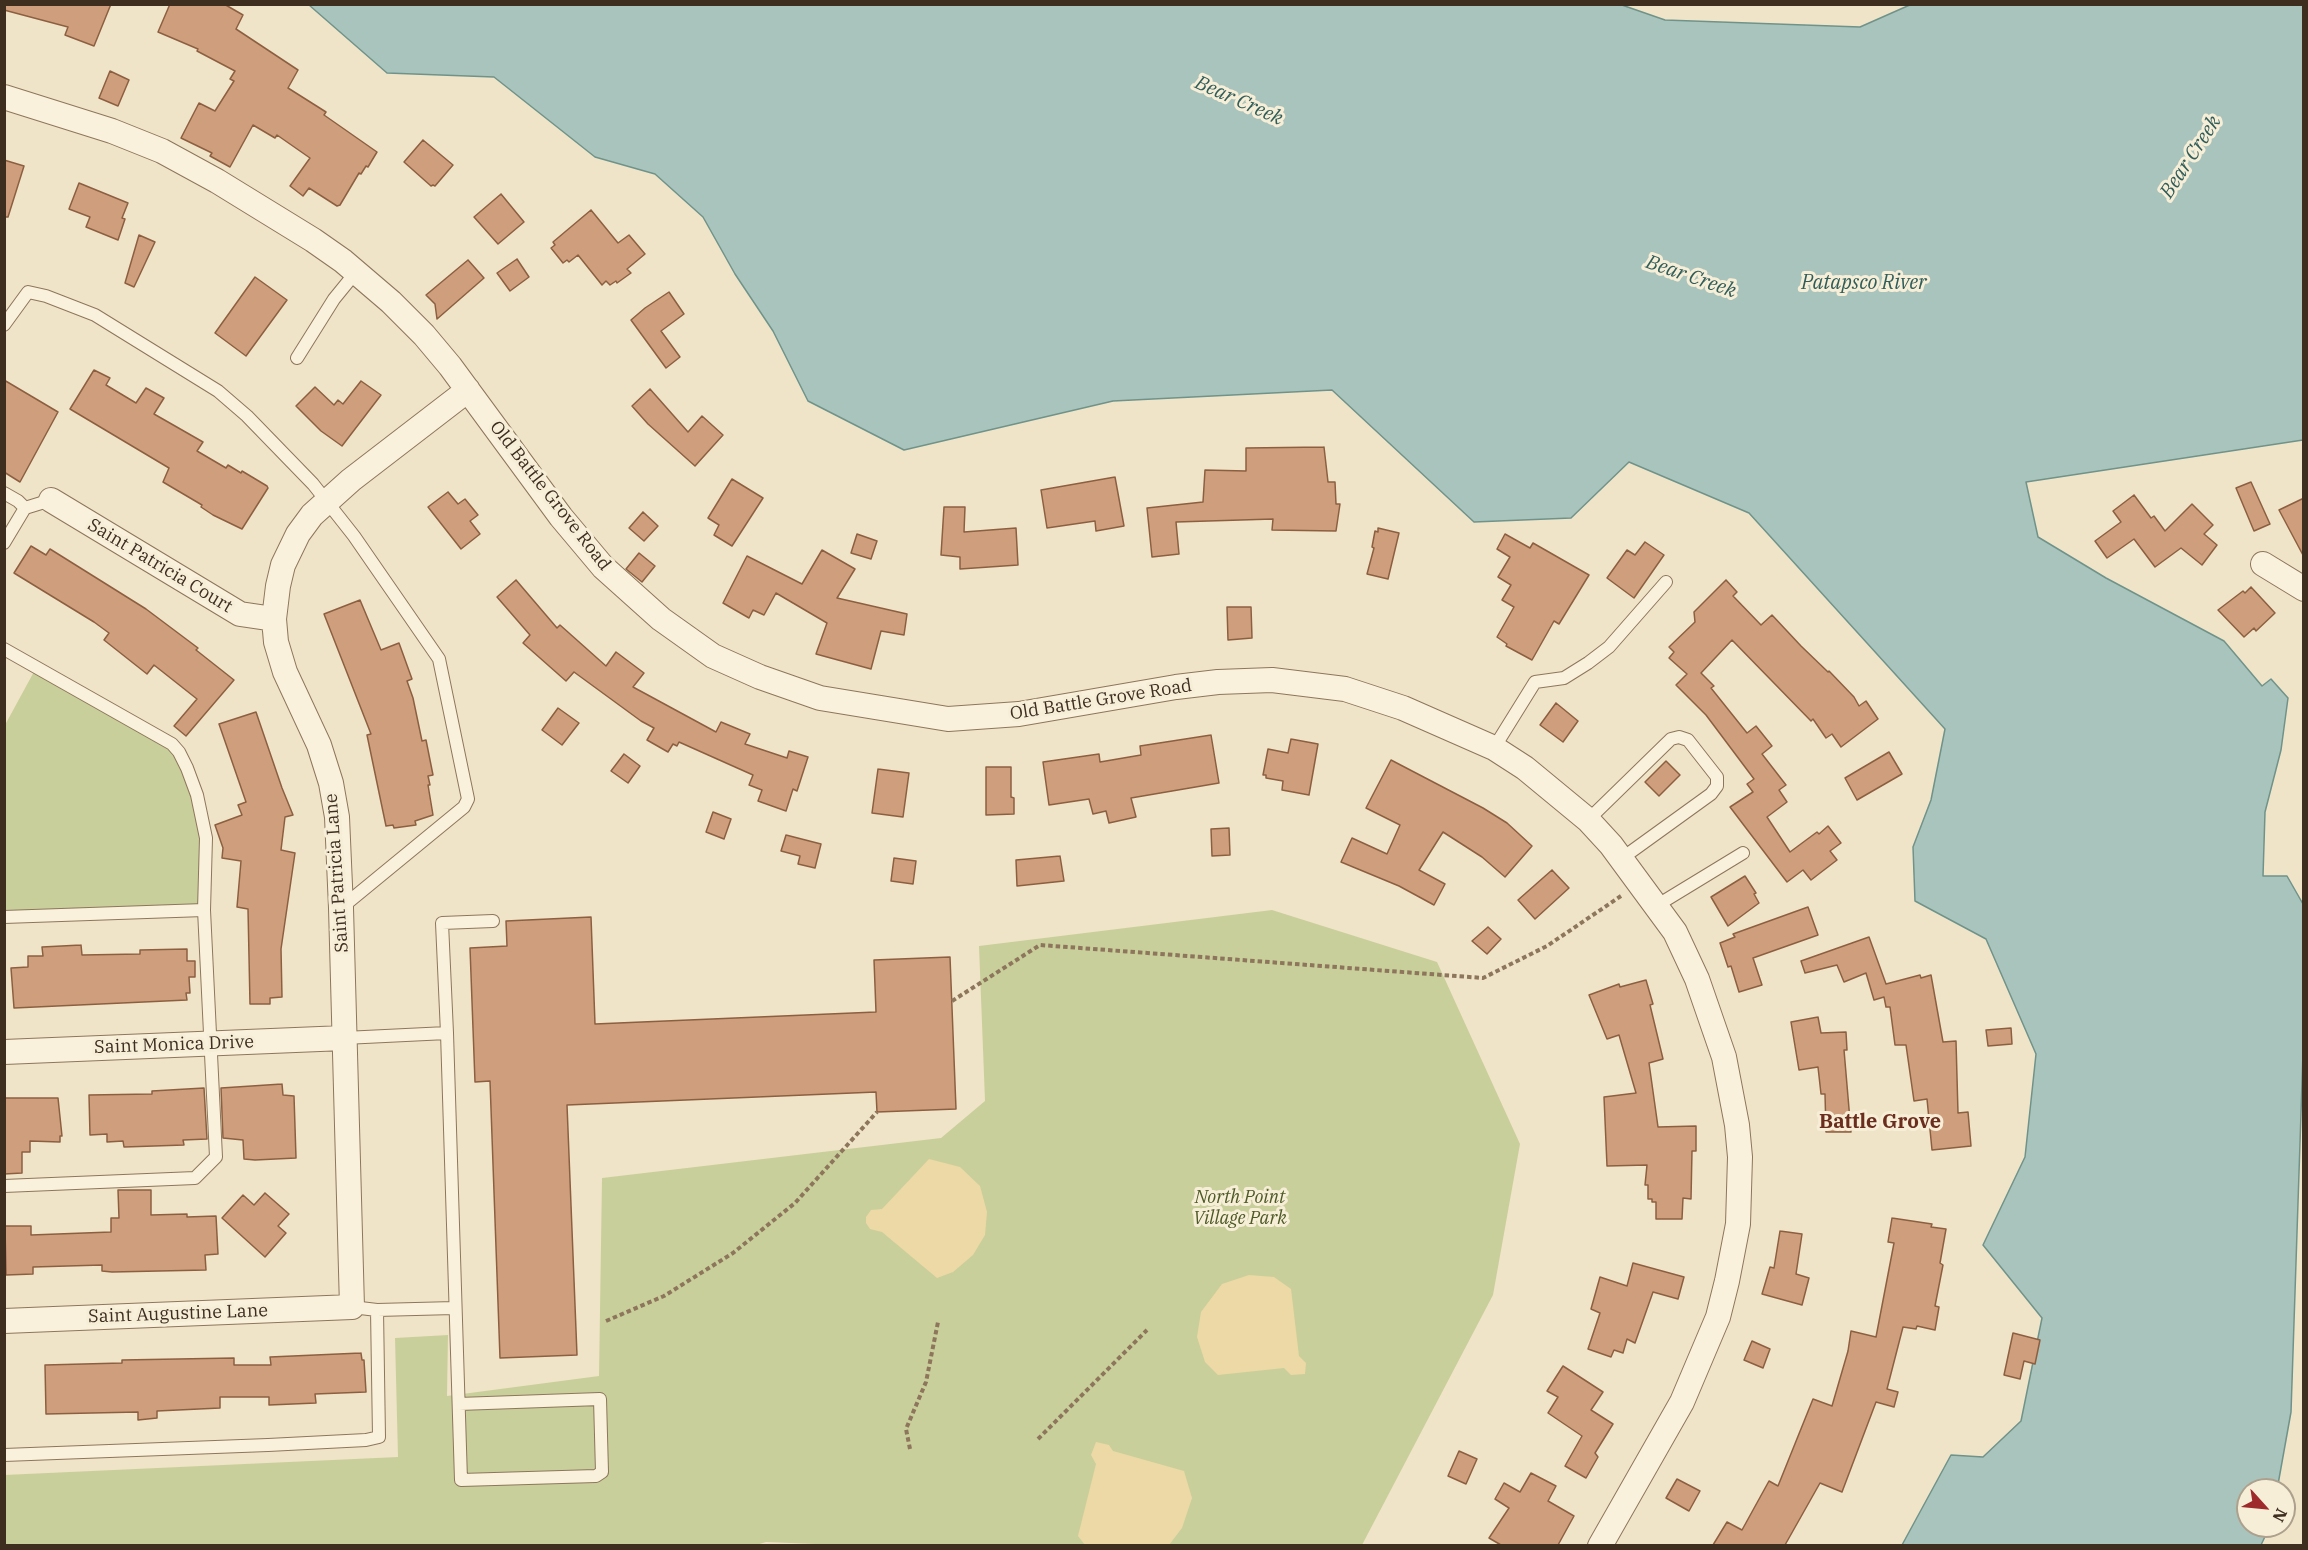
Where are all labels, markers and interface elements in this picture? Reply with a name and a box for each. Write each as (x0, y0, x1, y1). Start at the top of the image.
water label: Bear Creek (1191, 71, 1287, 131)
water label: Bear Creek (2155, 111, 2227, 203)
water label: Bear Creek (1643, 250, 1739, 304)
water label: Patapsco River (1801, 271, 1927, 295)
street label: Old Battle Grove Road (485, 417, 615, 575)
street label: Saint Patricia Court (84, 514, 236, 618)
street label: Old Battle Grove Road (1008, 675, 1194, 725)
street label: Saint Patricia Lane (321, 793, 353, 953)
street label: Saint Monica Drive (94, 1031, 254, 1059)
district label: Battle Grove (1819, 1110, 1941, 1134)
park label: North Point Village Park (1193, 1187, 1287, 1230)
street label: Saint Augustine Lane (88, 1300, 268, 1328)
north arrow (2236, 1478, 2296, 1538)
text: N (2268, 1505, 2292, 1525)

